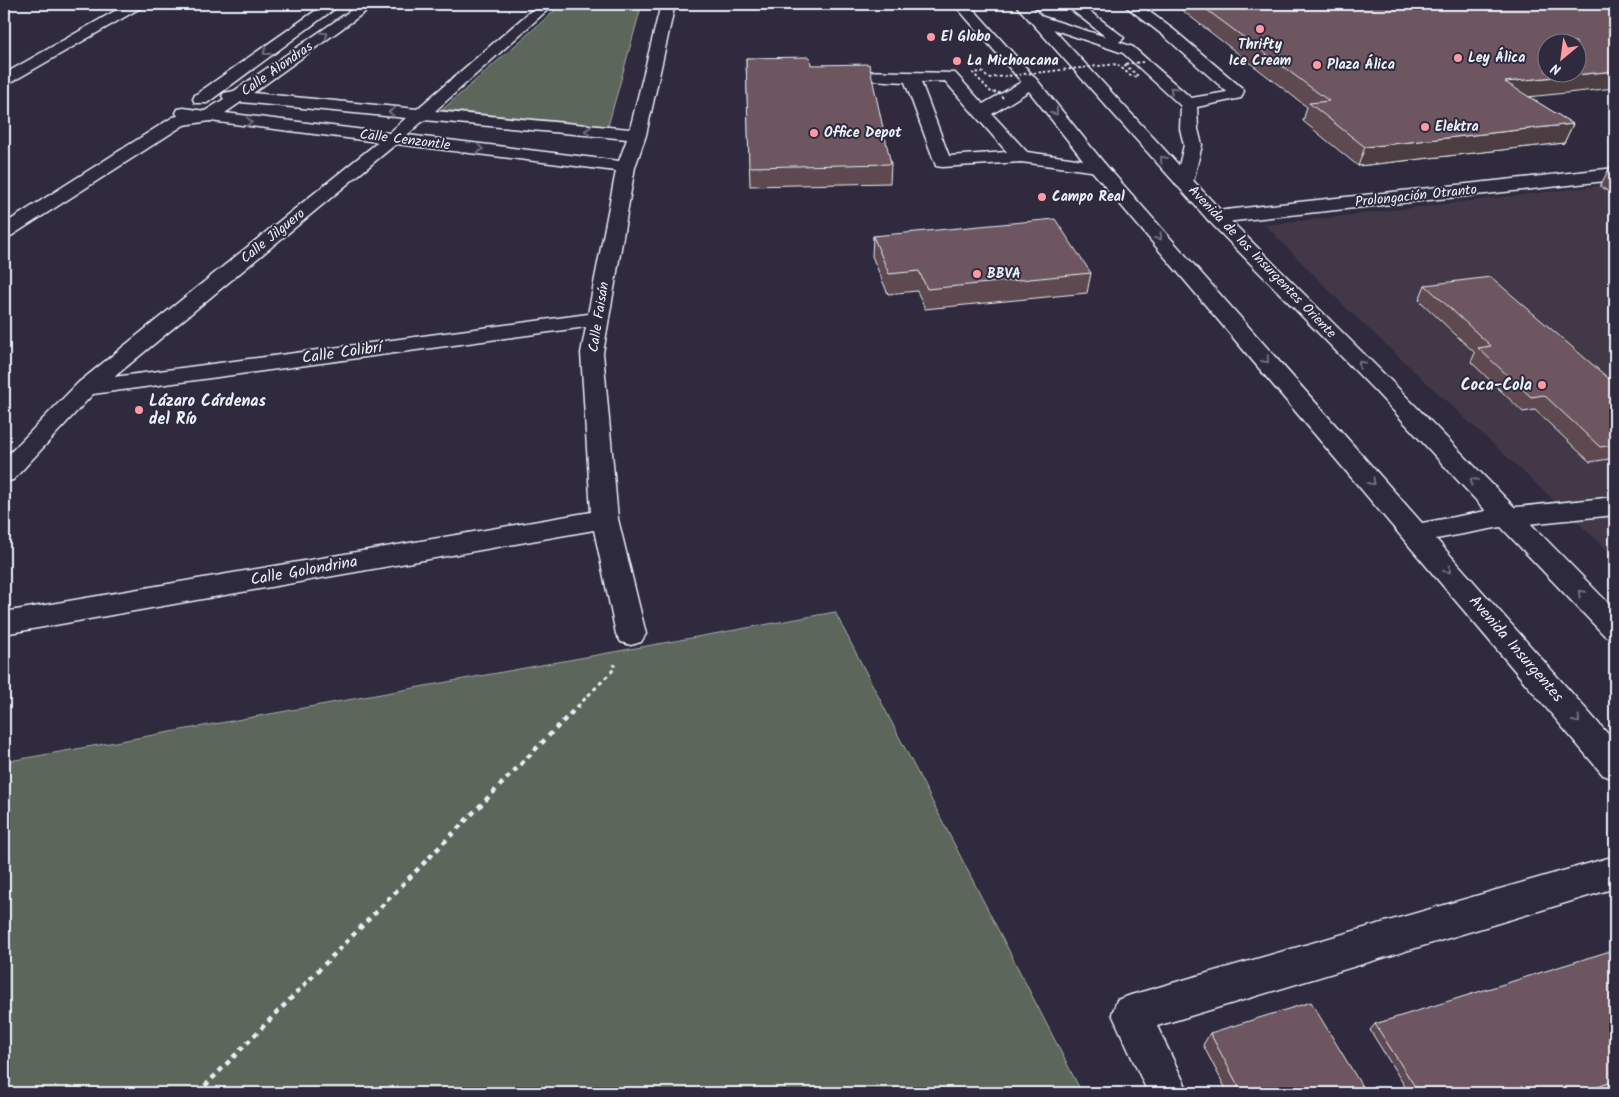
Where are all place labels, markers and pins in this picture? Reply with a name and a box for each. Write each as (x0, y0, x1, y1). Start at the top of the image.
marker: Thrifty Ice Cream (1254, 23, 1266, 35)
place label: El Globo (941, 26, 991, 48)
marker: El Globo (925, 31, 937, 43)
place label: Thrifty Ice Cream (1229, 34, 1292, 72)
place label: Ley Álica (1468, 47, 1525, 69)
place label: La Michoacana (967, 50, 1059, 72)
marker: Ley Álica (1452, 52, 1464, 64)
place label: Plaza Álica (1327, 54, 1395, 76)
marker: La Michoacana (951, 55, 963, 67)
marker: Plaza Álica (1311, 59, 1323, 71)
place label: Elektra (1435, 116, 1479, 138)
marker: Elektra (1419, 121, 1431, 133)
place label: Office Depot (824, 122, 902, 144)
marker: Office Depot (808, 127, 820, 139)
place label: Campo Real (1052, 186, 1125, 208)
marker: Campo Real (1036, 191, 1048, 203)
place label: BBVA (987, 263, 1021, 285)
marker: BBVA (971, 268, 983, 280)
place label: Coca-Cola (1461, 373, 1532, 398)
marker: Coca-Cola (1536, 379, 1548, 391)
place label: Lázaro Cárdenas del Río (149, 389, 267, 432)
marker: Lázaro Cárdenas del Río (133, 404, 145, 416)

